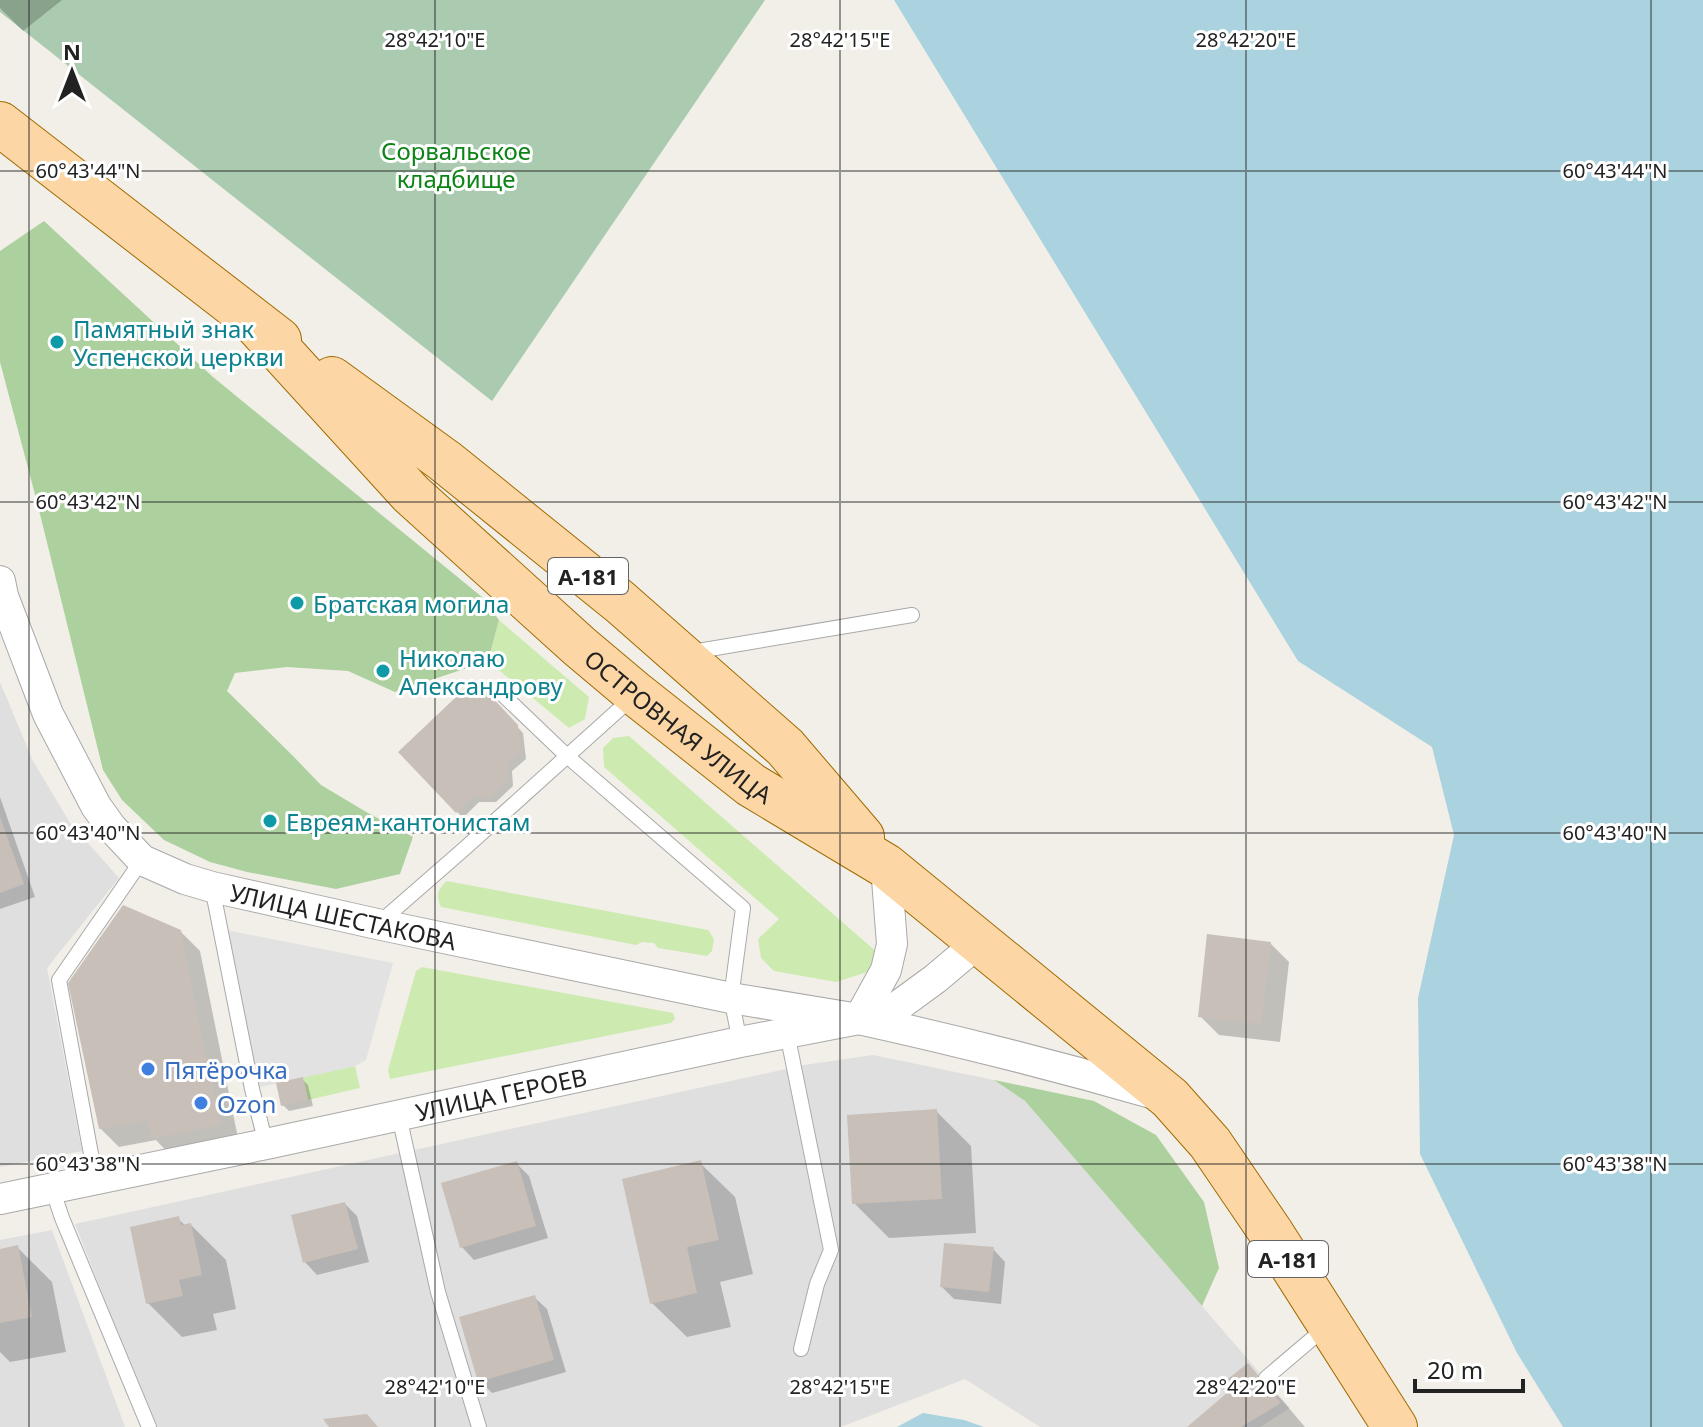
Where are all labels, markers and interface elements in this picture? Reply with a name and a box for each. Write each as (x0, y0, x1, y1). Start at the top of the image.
text: 28°42'10"E (385, 26, 485, 53)
text: 28°42'15"E (790, 26, 890, 53)
text: 28°42'20"E (1196, 26, 1296, 53)
north arrow (32, 32, 112, 112)
text: N (63, 36, 81, 66)
park label: Сорвальское кладбище (381, 134, 531, 195)
text: 60°43'44"N (35, 157, 141, 184)
text: 60°43'44"N (1562, 157, 1668, 184)
place label: Памятный знак Успенской церкви (73, 312, 284, 373)
marker: Памятный знак Успенской церкви (48, 333, 66, 351)
text: 60°43'42"N (35, 488, 141, 515)
text: 60°43'42"N (1562, 488, 1668, 515)
road number: А-181 (548, 558, 628, 594)
place label: Братская могила (313, 587, 509, 620)
marker: Братская могила (288, 594, 306, 612)
place label: Николаю Александрову (399, 641, 564, 702)
street label: ОСТРОВНАЯ УЛИЦА (578, 641, 779, 811)
marker: Николаю Александрову (374, 662, 392, 680)
place label: Евреям-кантонистам (286, 805, 530, 838)
marker: Евреям-кантонистам (261, 812, 279, 830)
text: 60°43'40"N (35, 819, 141, 846)
text: 60°43'40"N (1562, 819, 1668, 846)
street label: УЛИЦА ШЕСТАКОВА (227, 875, 460, 957)
place label: Пятёрочка (164, 1053, 288, 1086)
street label: УЛИЦА ГЕРОЕВ (412, 1059, 590, 1128)
marker: Пятёрочка (139, 1060, 157, 1078)
place label: Ozon (217, 1087, 276, 1120)
marker: Ozon (192, 1094, 210, 1112)
text: 60°43'38"N (35, 1150, 141, 1177)
text: 60°43'38"N (1562, 1150, 1668, 1177)
road number: А-181 (1248, 1241, 1328, 1277)
scale bar (1415, 1343, 1523, 1393)
text: 20 m (1427, 1353, 1483, 1386)
text: 28°42'10"E (385, 1373, 485, 1400)
text: 28°42'15"E (790, 1373, 890, 1400)
text: 28°42'20"E (1196, 1373, 1296, 1400)

